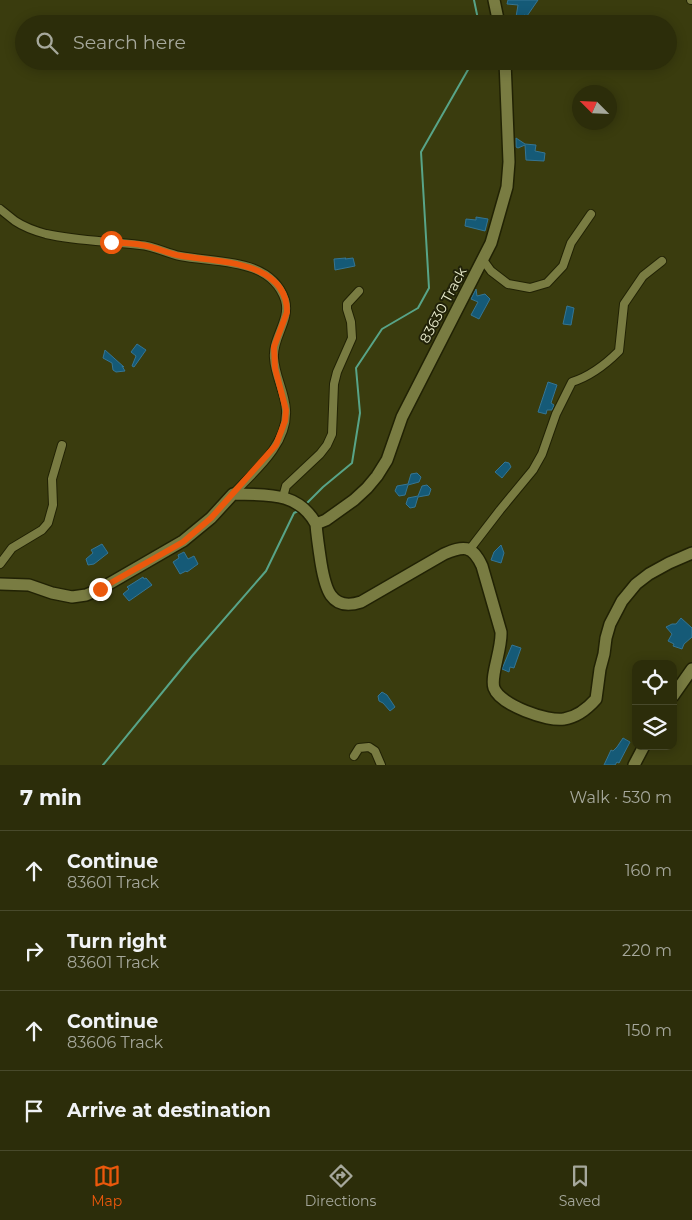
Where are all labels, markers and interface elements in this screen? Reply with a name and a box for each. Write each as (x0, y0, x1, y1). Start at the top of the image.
search box (15, 15, 677, 70)
icon: search (33, 29, 61, 57)
text: Search here (73, 31, 186, 54)
north arrow (572, 85, 617, 130)
route start (100, 231, 123, 254)
street label: 83630 Track (415, 263, 471, 346)
route end (89, 578, 112, 601)
map controls (632, 660, 677, 750)
button: locate (632, 660, 677, 705)
button: layers (632, 705, 677, 750)
text: 7 min (20, 785, 82, 810)
text: Walk · 530 m (570, 788, 672, 807)
text: Continue (67, 850, 158, 873)
icon: ahead (20, 857, 48, 885)
text: 160 m (625, 861, 672, 880)
text: 83601 Track (67, 873, 159, 892)
text: Turn right (67, 930, 167, 953)
icon: right (20, 937, 48, 965)
text: 220 m (622, 941, 672, 960)
text: 83601 Track (67, 953, 159, 972)
text: Continue (67, 1010, 158, 1033)
icon: ahead (20, 1017, 48, 1045)
text: 150 m (625, 1021, 672, 1040)
text: 83606 Track (67, 1033, 163, 1052)
icon: arrive (20, 1097, 48, 1125)
text: Arrive at destination (67, 1099, 271, 1122)
tab: Map (91, 1162, 122, 1210)
tab: Directions (305, 1162, 376, 1210)
tab: Saved (559, 1162, 601, 1210)

